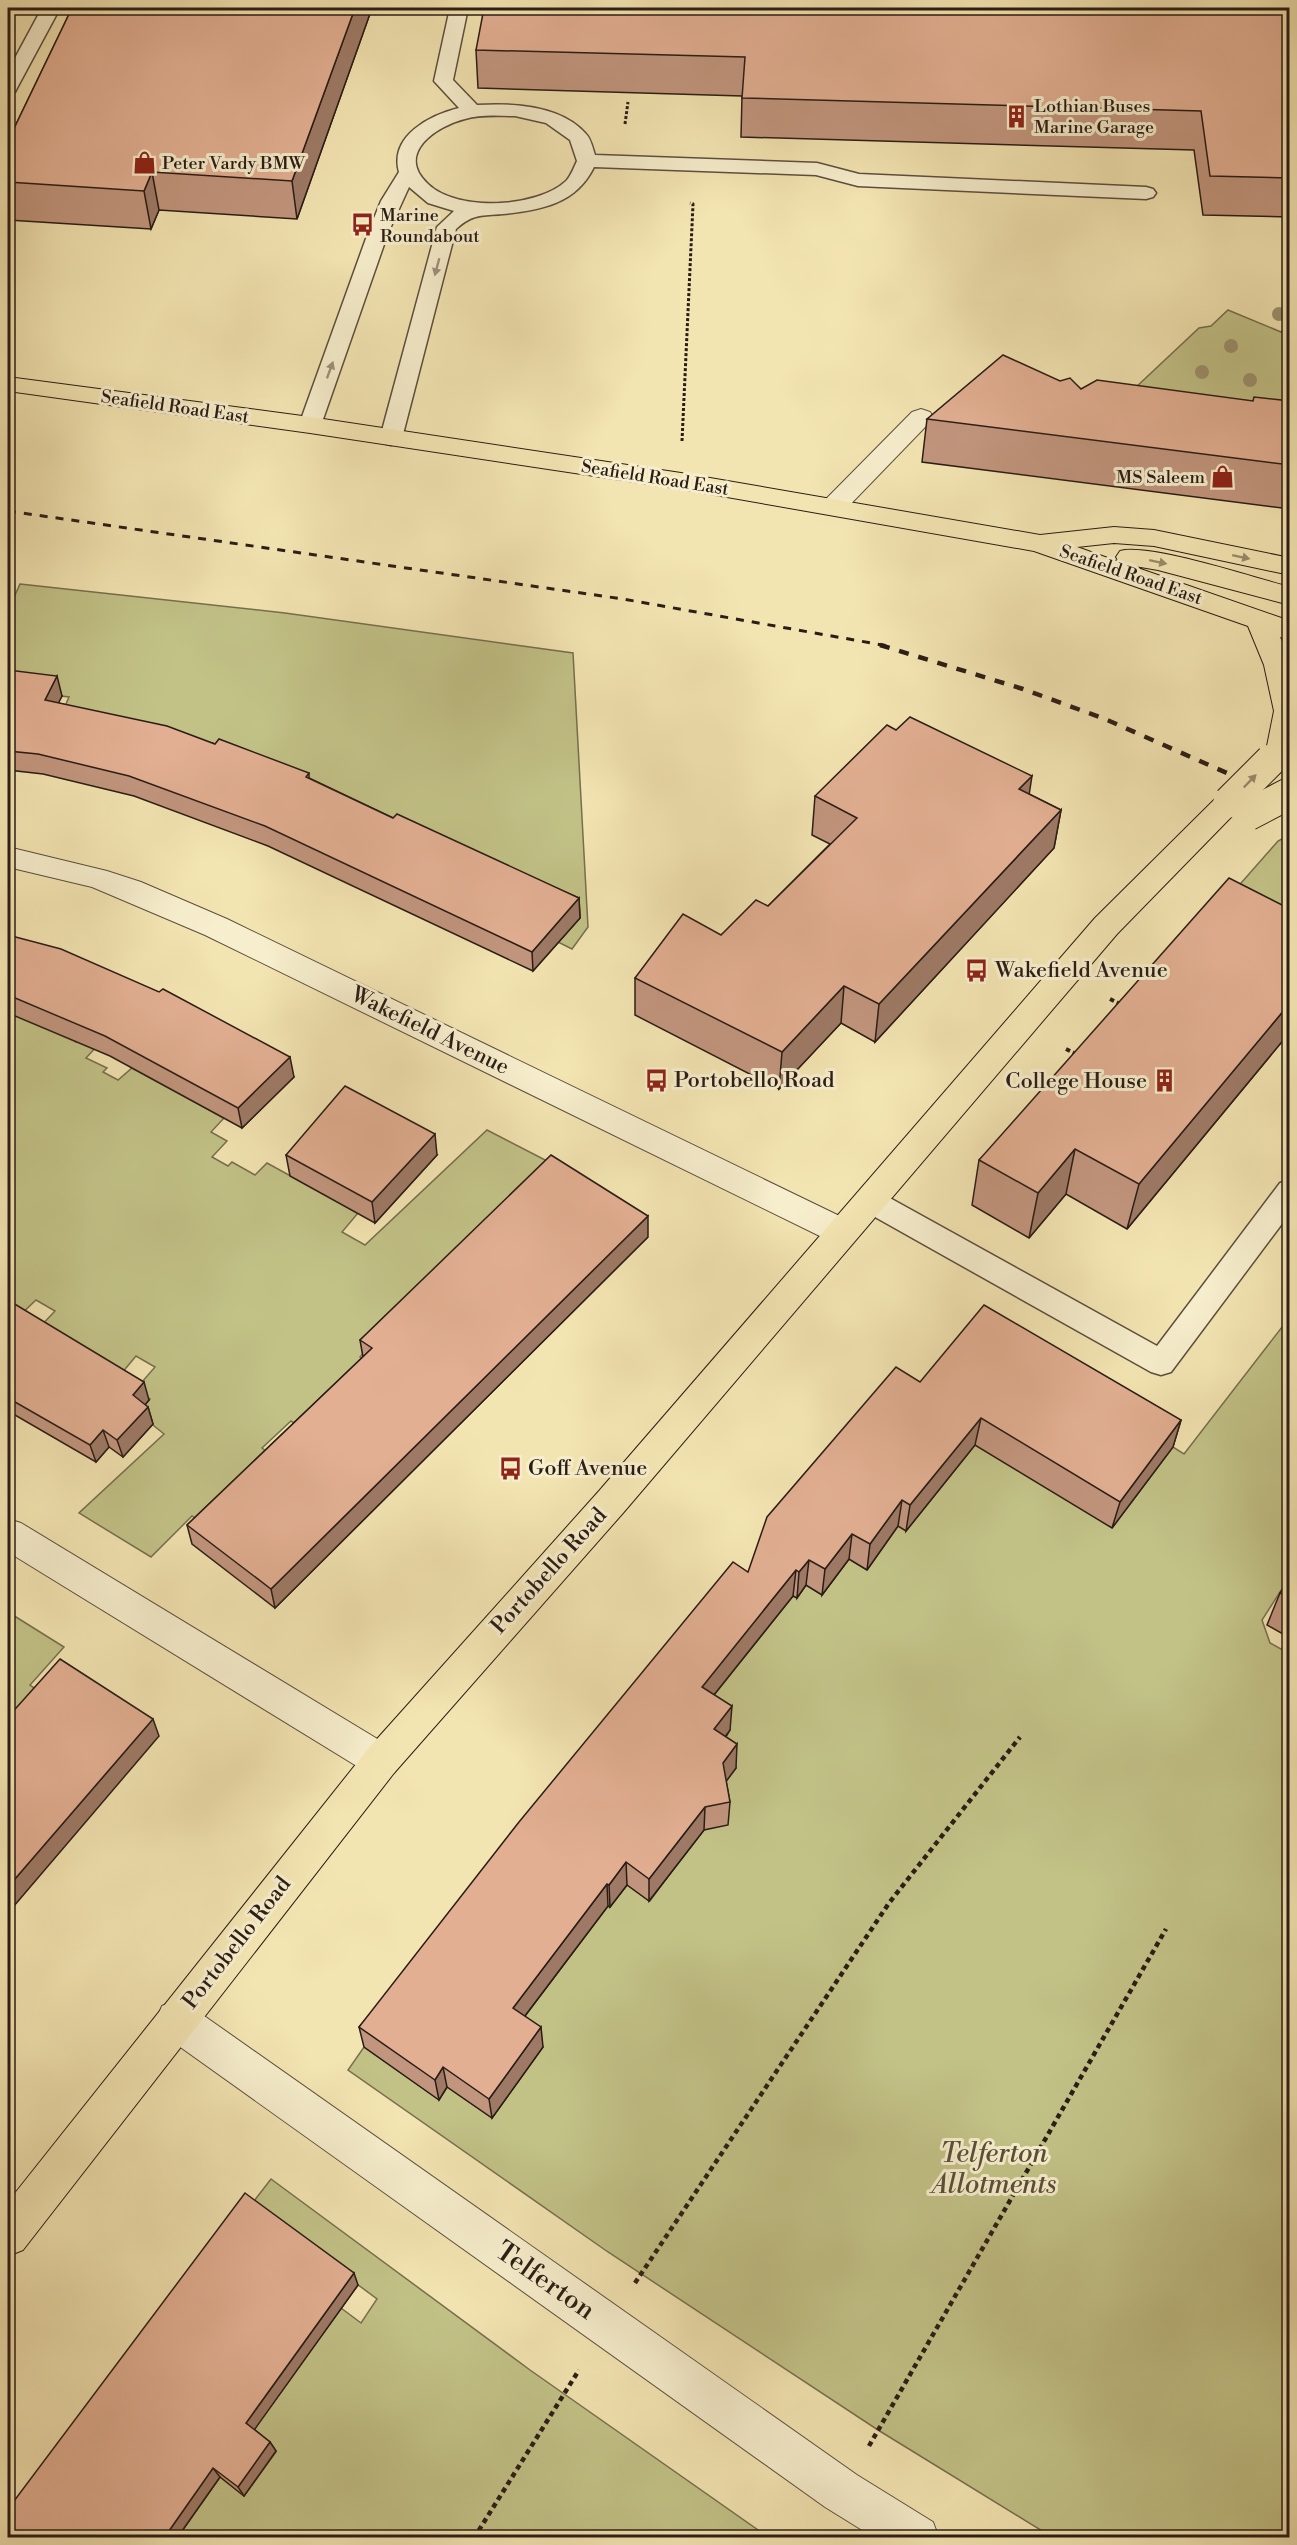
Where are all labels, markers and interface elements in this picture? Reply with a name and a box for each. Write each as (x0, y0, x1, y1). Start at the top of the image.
place label: Lothian Buses Marine Garage (1034, 95, 1154, 139)
building icon: Lothian Buses Marine Garage (1003, 103, 1029, 129)
shop icon: Peter Vardy BMW (131, 150, 157, 176)
place label: Peter Vardy BMW (162, 152, 306, 175)
place label: Marine Roundabout (380, 204, 480, 248)
bus stop icon: Marine Roundabout (349, 212, 375, 238)
one-way arrow (431, 258, 441, 276)
one-way arrow (325, 361, 335, 379)
street label: Seafield Road East (99, 385, 251, 429)
street label: Seafield Road East (579, 455, 731, 501)
shop icon: MS Saleem (1210, 464, 1236, 490)
place label: MS Saleem (1116, 466, 1205, 489)
street label: Seafield Road East (1057, 540, 1206, 610)
one-way arrow (1232, 553, 1251, 562)
one-way arrow (1149, 558, 1168, 567)
one-way arrow (1242, 775, 1256, 789)
bus stop icon: Wakefield Avenue (964, 957, 990, 983)
place label: Wakefield Avenue (994, 957, 1168, 984)
street label: Wakefield Avenue (346, 981, 514, 1081)
bus stop icon: Portobello Road (643, 1067, 669, 1093)
place label: Portobello Road (674, 1067, 835, 1094)
place label: College House (1005, 1068, 1147, 1095)
building icon: College House (1152, 1068, 1178, 1094)
bus stop icon: Goff Avenue (497, 1455, 523, 1481)
place label: Goff Avenue (528, 1455, 647, 1482)
street label: Portobello Road (485, 1502, 613, 1640)
street label: Portobello Road (177, 1871, 297, 2015)
park label: Telferton Allotments (929, 2137, 1056, 2202)
street label: Telferton (489, 2234, 601, 2328)

